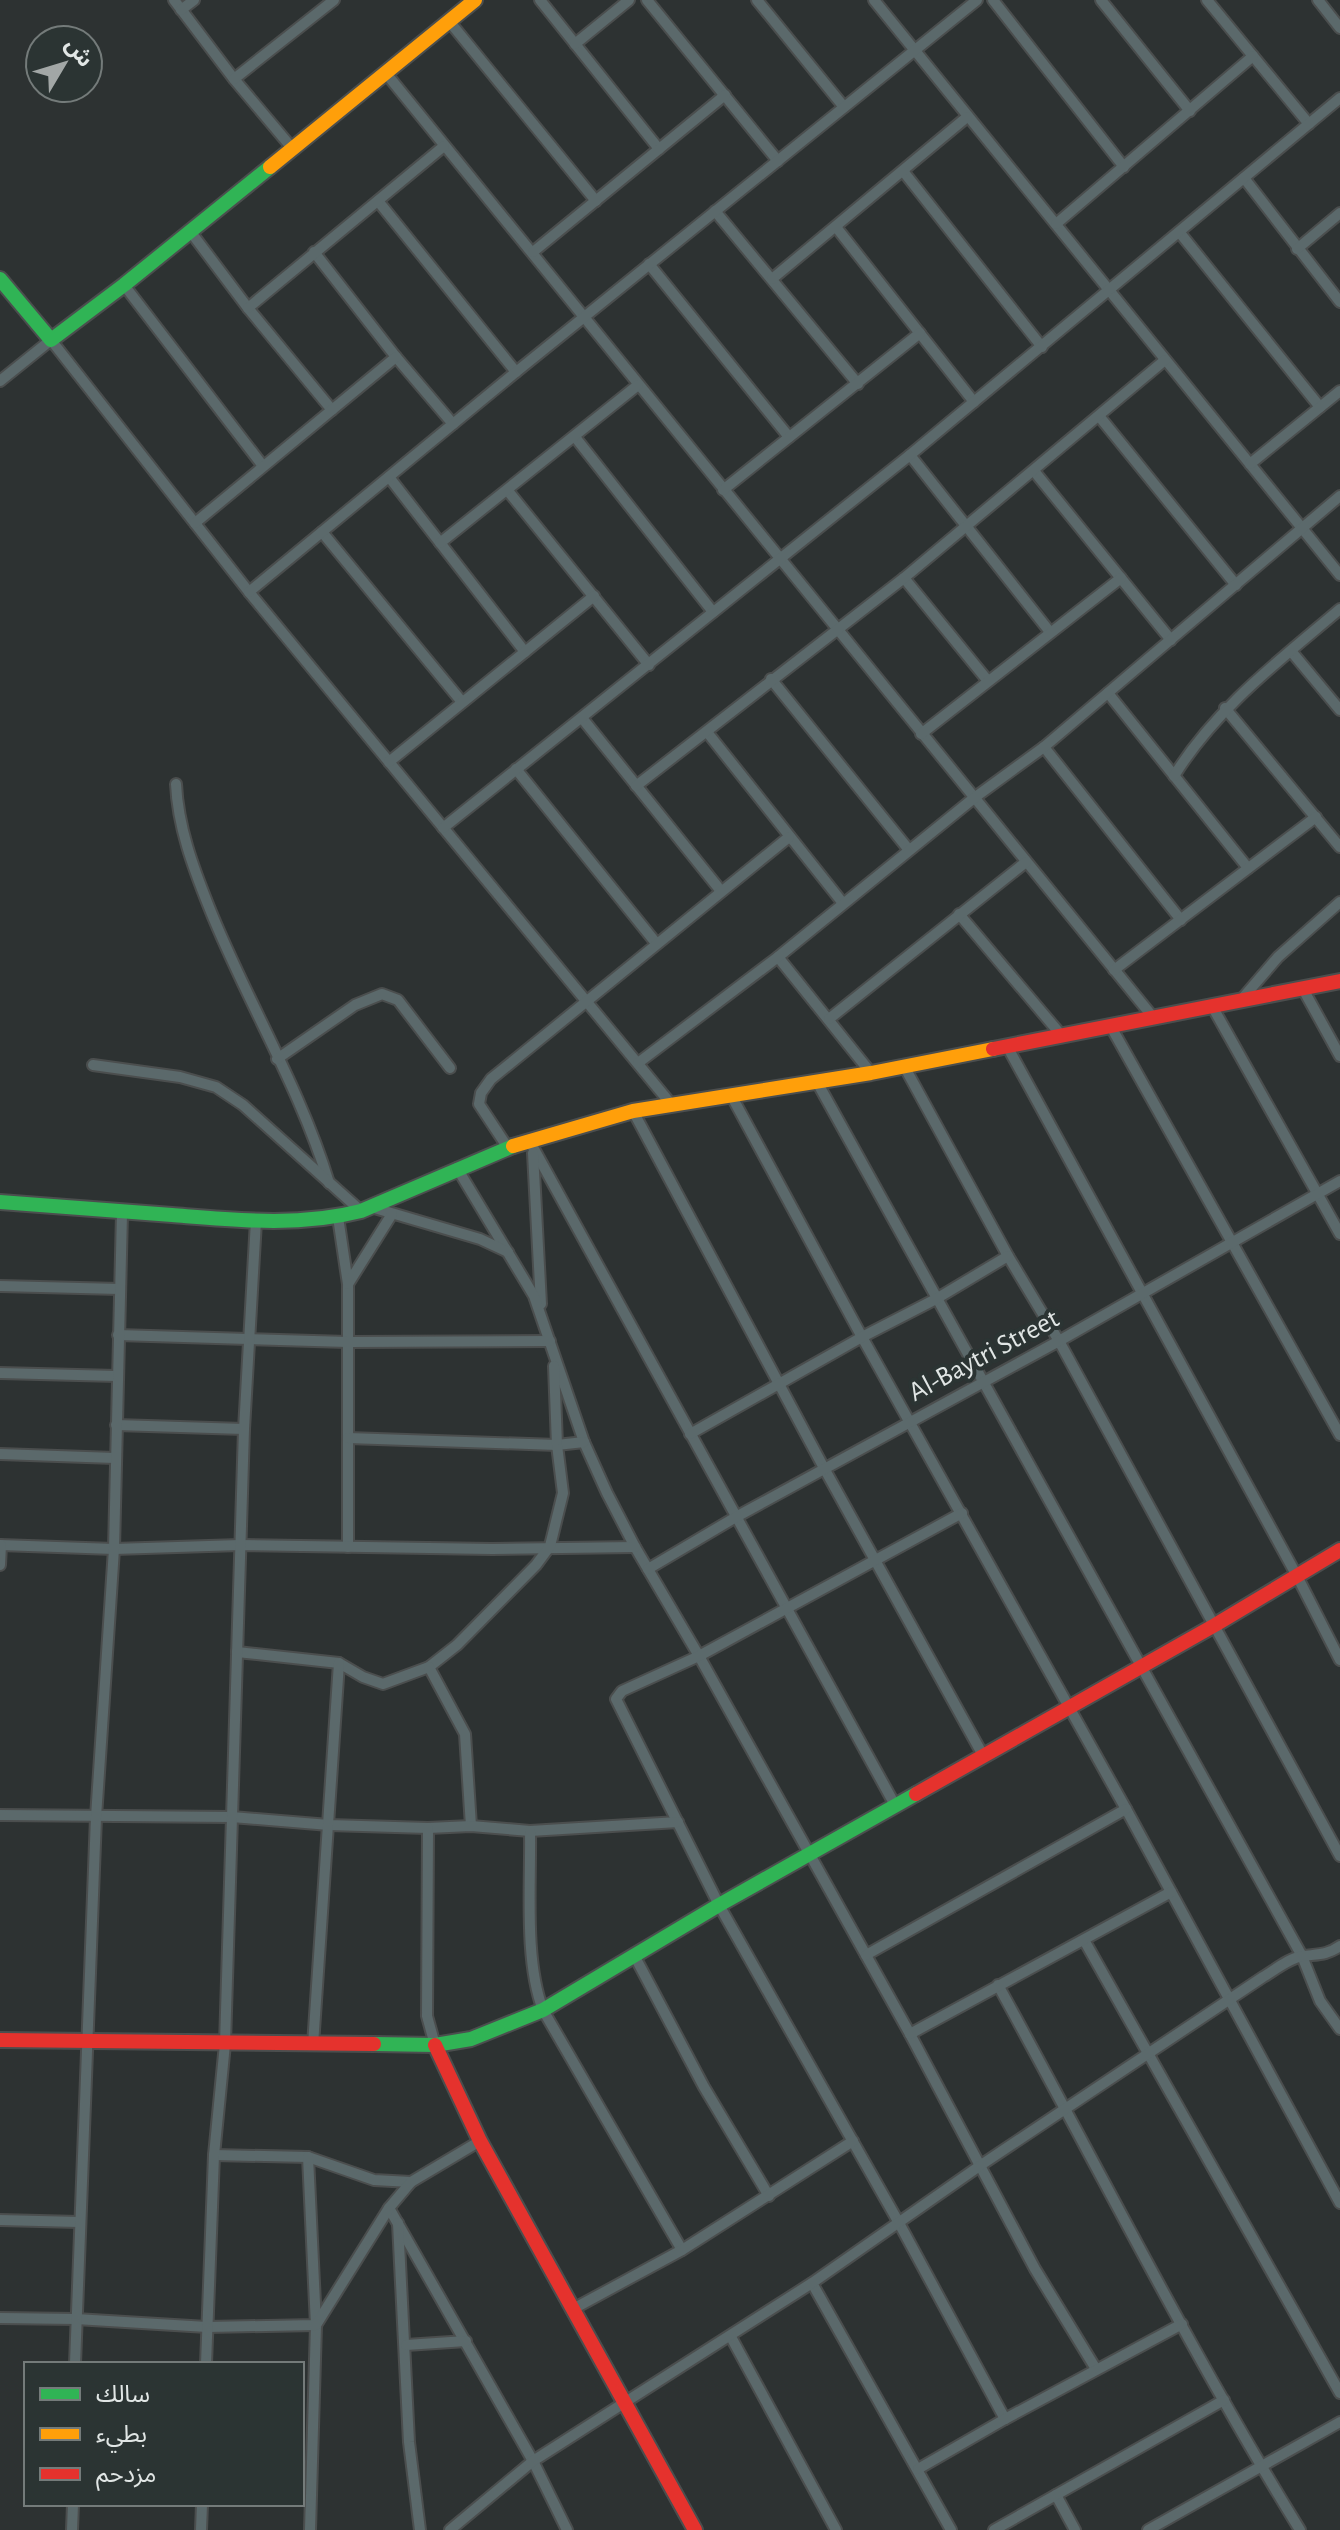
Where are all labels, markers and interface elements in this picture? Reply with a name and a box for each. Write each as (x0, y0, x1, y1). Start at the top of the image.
north arrow (24, 24, 104, 104)
text: ش (60, 34, 97, 72)
street label: Al-Baytri Street (904, 1304, 1064, 1407)
legend (24, 2362, 304, 2506)
text: سالك (96, 2383, 150, 2407)
text: بطيء (96, 2423, 147, 2453)
text: مزدحم (96, 2463, 156, 2491)

